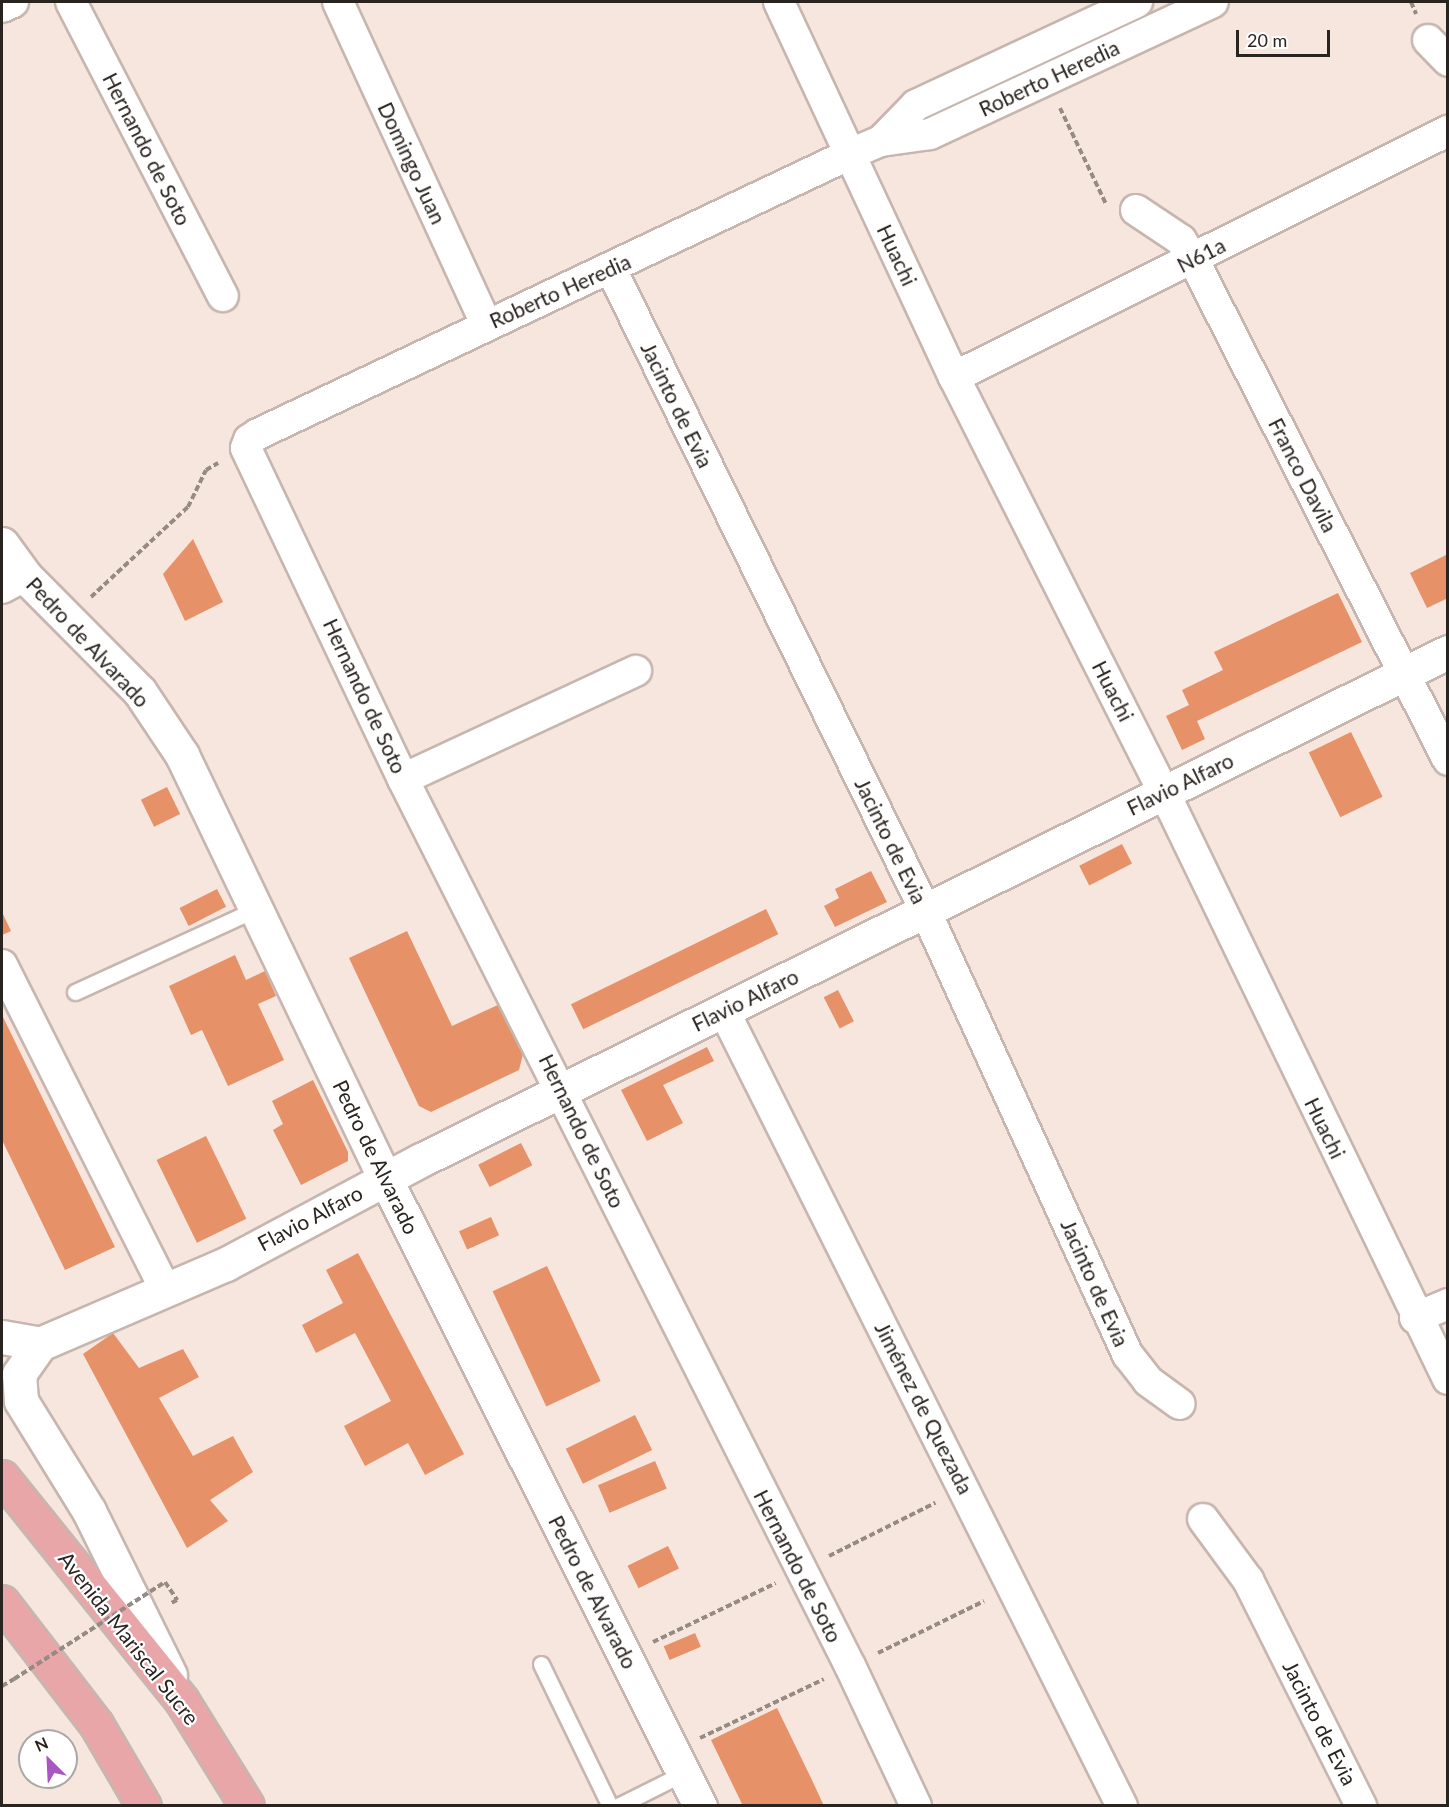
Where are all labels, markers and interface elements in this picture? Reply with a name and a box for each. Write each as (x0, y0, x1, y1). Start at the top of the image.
scale bar (1239, 18, 1334, 56)
text: 20 m (1247, 29, 1287, 51)
street label: Roberto Heredia (975, 34, 1123, 122)
street label: Hernando de Soto (98, 68, 196, 230)
street label: Domingo Juan (373, 98, 451, 228)
street label: Huachi (872, 220, 922, 290)
street label: N61a (1173, 232, 1229, 278)
street label: Roberto Heredia (485, 249, 635, 333)
street label: Jacinto de Evia (636, 338, 718, 472)
street label: Franco Davila (1263, 414, 1343, 536)
street label: Pedro de Alvarado (21, 571, 155, 713)
street label: Hernando de Soto (318, 615, 412, 777)
street label: Huachi (1087, 656, 1139, 726)
street label: Flavio Alfaro (1122, 747, 1238, 821)
street label: Jacinto de Evia (850, 774, 932, 908)
street label: Flavio Alfaro (687, 963, 803, 1037)
street label: Hernando de Soto (534, 1050, 630, 1212)
street label: Pedro de Alvarado (328, 1075, 424, 1239)
street label: Huachi (1299, 1093, 1351, 1163)
street label: Flavio Alfaro (253, 1180, 367, 1256)
street label: Jacinto de Evia (1056, 1216, 1134, 1350)
street label: Jiménez de Quezada (870, 1318, 978, 1498)
street label: Hernando de Soto (749, 1485, 847, 1647)
street label: Pedro de Alvarado (543, 1511, 643, 1673)
street label: Avenida Mariscal Sucre (54, 1546, 204, 1730)
street label: Jacinto de Evia (1278, 1656, 1362, 1790)
north arrow (18, 1729, 78, 1789)
text: N (32, 1733, 51, 1755)

